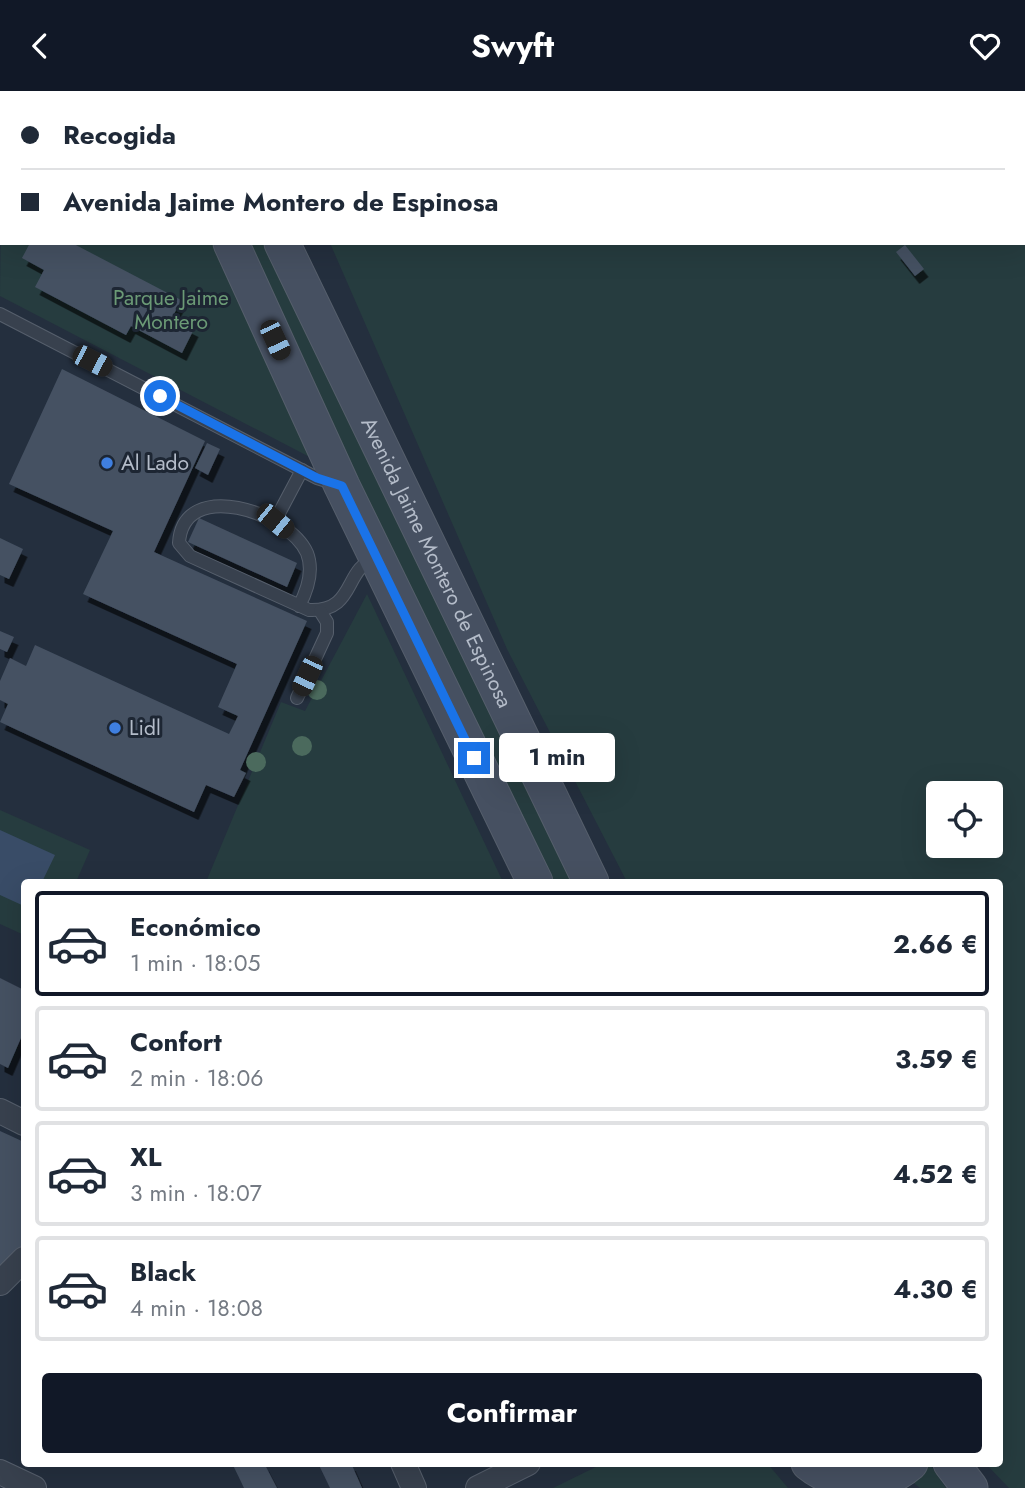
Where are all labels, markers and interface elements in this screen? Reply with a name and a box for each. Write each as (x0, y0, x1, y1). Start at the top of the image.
text: Swyft (471, 23, 554, 69)
icon: back (21, 27, 59, 65)
icon: heart (966, 27, 1004, 65)
text: Recogida (63, 116, 176, 154)
text: Avenida Jaime Montero de Espinosa (63, 183, 499, 221)
park label: Parque Jaime Montero (113, 283, 229, 337)
car (257, 317, 294, 363)
car (69, 342, 116, 380)
route start (144, 380, 176, 412)
street label: Avenida Jaime Montero de Espinosa (354, 412, 520, 713)
place label: Al Lado (121, 448, 189, 478)
marker: Al Lado (99, 455, 115, 471)
car (253, 500, 298, 542)
car (289, 653, 326, 699)
place label: Lidl (129, 713, 161, 743)
marker: Lidl (107, 720, 123, 736)
callout: 1 min (498, 733, 614, 783)
text: 1 min (528, 740, 586, 774)
route end (458, 742, 490, 774)
map controls (926, 781, 1003, 858)
button: locate (926, 781, 1003, 858)
text: Económico (130, 908, 261, 946)
icon: car (46, 912, 109, 975)
text: 2.66 € (893, 925, 978, 963)
text: 1 min · 18:05 (130, 946, 261, 980)
text: Confort (130, 1023, 222, 1061)
icon: car (46, 1027, 109, 1090)
text: 3.59 € (895, 1040, 978, 1078)
text: 2 min · 18:06 (130, 1061, 264, 1095)
text: XL (130, 1138, 162, 1176)
icon: car (46, 1142, 109, 1205)
text: 4.52 € (893, 1155, 978, 1193)
text: 3 min · 18:07 (130, 1176, 262, 1210)
text: Black (130, 1253, 196, 1291)
icon: car (46, 1257, 109, 1320)
text: 4.30 € (893, 1270, 978, 1308)
text: 4 min · 18:08 (130, 1291, 263, 1325)
button: Confirmar (42, 1373, 982, 1453)

